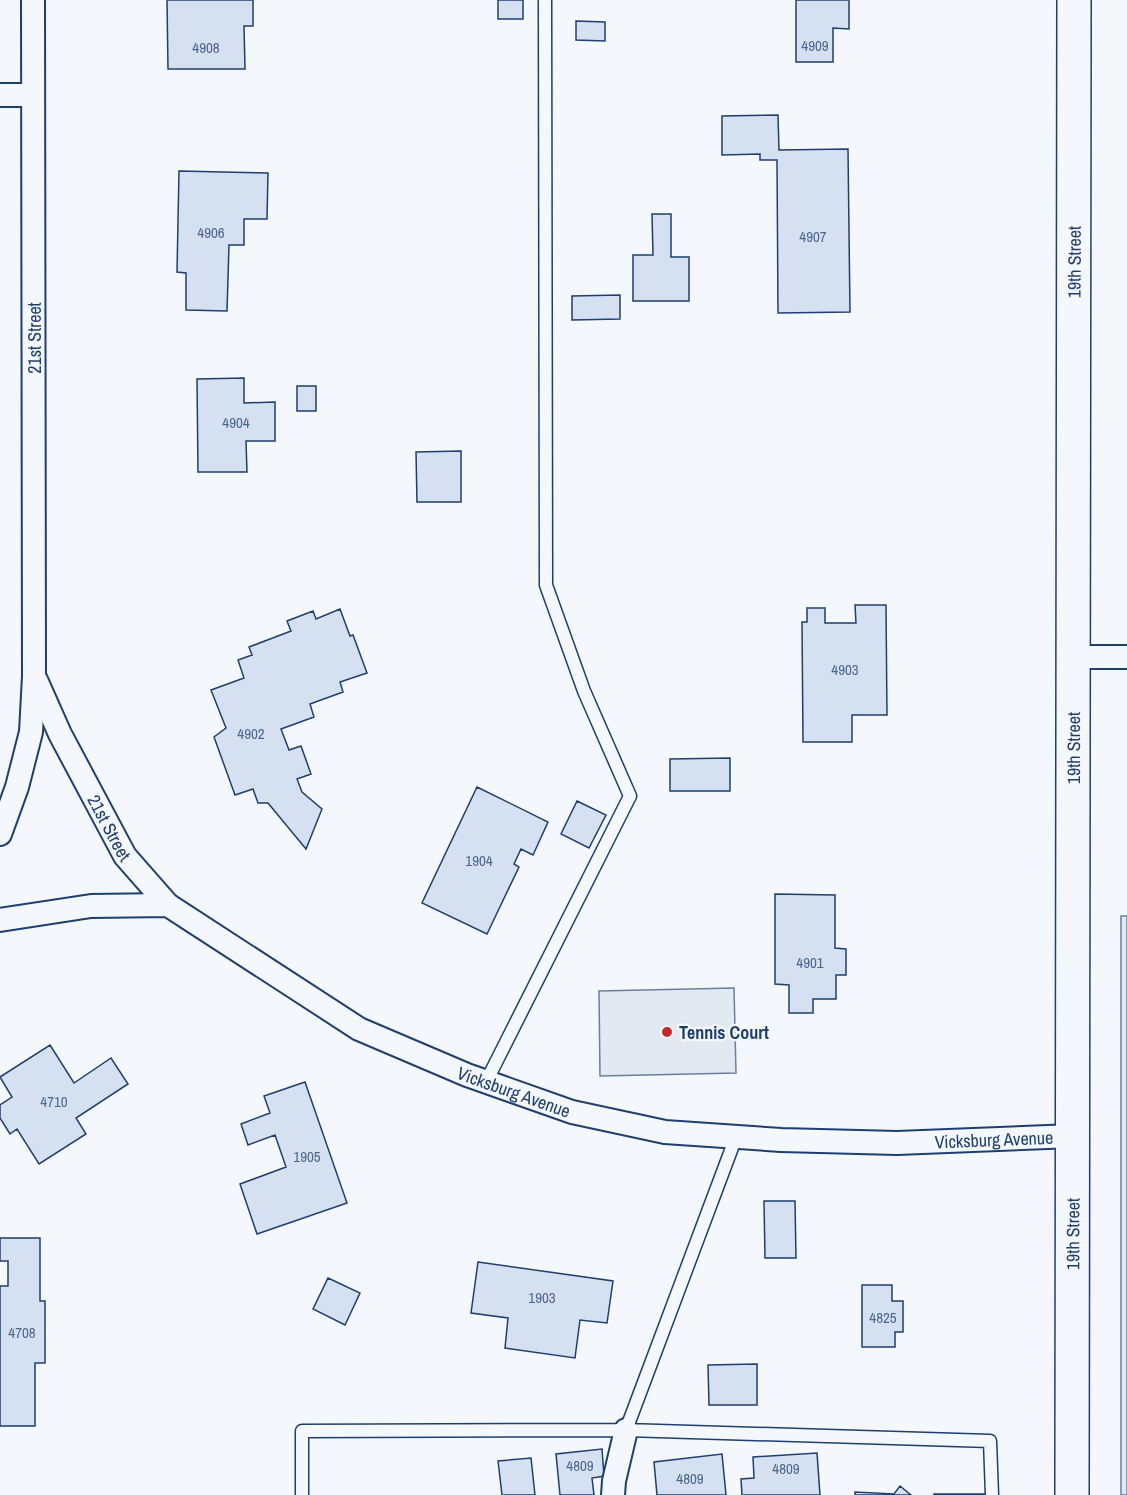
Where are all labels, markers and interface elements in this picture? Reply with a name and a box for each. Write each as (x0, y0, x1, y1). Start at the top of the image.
house number: 4909 (801, 35, 829, 56)
house number: 4908 (192, 37, 220, 58)
house number: 4906 (197, 222, 225, 243)
house number: 4907 (799, 226, 827, 247)
street label: 19th Street (1061, 226, 1086, 298)
street label: 21st Street (22, 302, 47, 374)
house number: 4904 (222, 412, 250, 433)
house number: 4903 (831, 659, 859, 680)
street label: 19th Street (1060, 712, 1086, 784)
house number: 4902 (237, 723, 265, 744)
street label: 21st Street (82, 790, 137, 867)
house number: 1904 (465, 850, 493, 871)
house number: 4901 (796, 952, 824, 973)
place label: Tennis Court (679, 1020, 769, 1045)
marker: Tennis Court (660, 1025, 674, 1039)
street label: Vicksburg Avenue (453, 1060, 574, 1123)
house number: 4710 (40, 1091, 68, 1112)
street label: Vicksburg Avenue (934, 1124, 1054, 1154)
house number: 1905 (293, 1146, 321, 1167)
street label: 19th Street (1060, 1198, 1085, 1270)
house number: 1903 (528, 1287, 556, 1308)
house number: 4825 (869, 1307, 897, 1328)
house number: 4708 (8, 1322, 36, 1343)
house number: 4809 (566, 1455, 594, 1476)
house number: 4809 (772, 1458, 800, 1479)
house number: 4809 (676, 1468, 704, 1489)

